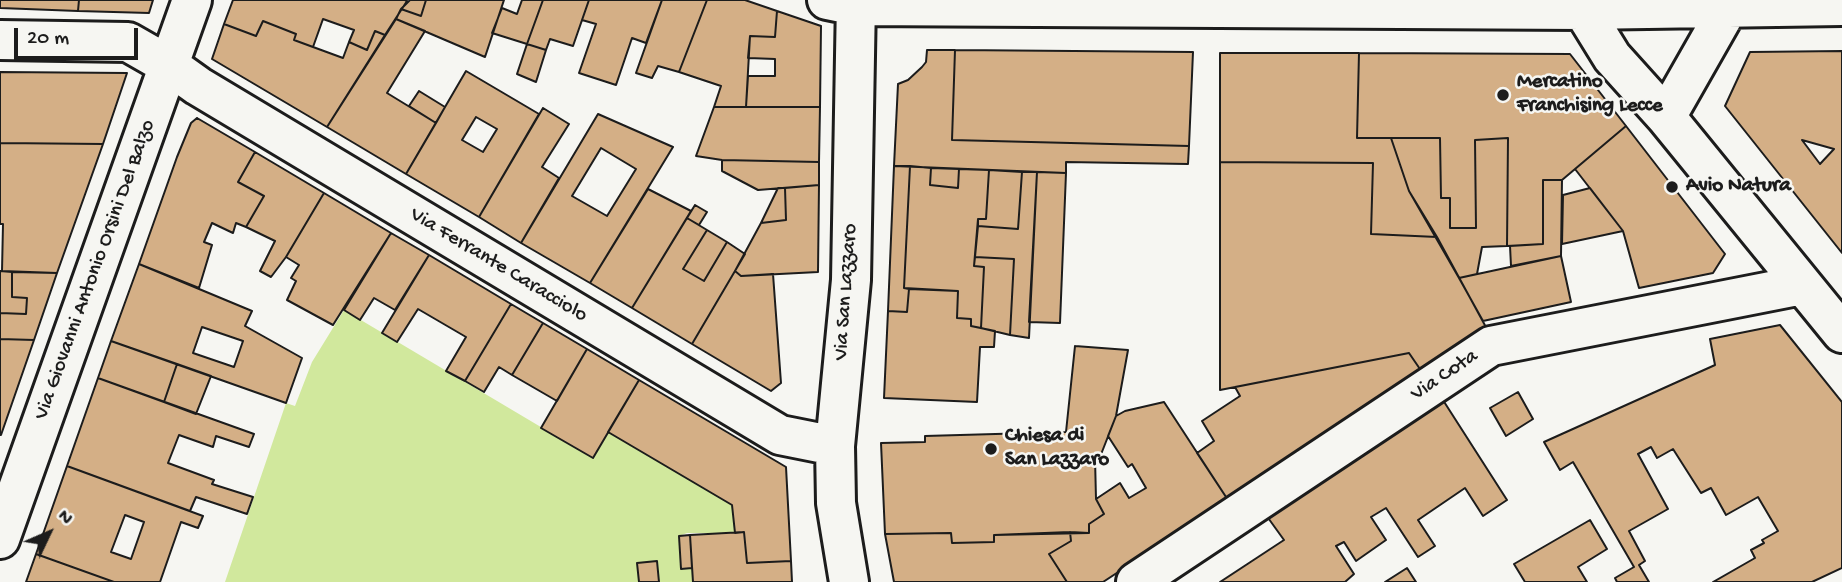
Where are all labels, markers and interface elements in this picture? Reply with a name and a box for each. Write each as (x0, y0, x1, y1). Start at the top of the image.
scale bar (18, 14, 142, 58)
text: 20 m (27, 27, 69, 52)
place label: Mercatino Franchising Lecce (1517, 70, 1663, 120)
marker: Mercatino Franchising Lecce (1495, 87, 1511, 103)
street label: Via Giovanni Antonio Orsini Del Balzo (30, 117, 162, 423)
place label: Avio Natura (1686, 174, 1791, 200)
marker: Avio Natura (1664, 179, 1680, 195)
street label: Via Ferrante Caracciolo (405, 203, 591, 329)
street label: Via San Lazzaro (830, 223, 864, 361)
street label: Via Cota (1407, 344, 1483, 408)
place label: Chiesa di San Lazzaro (1005, 424, 1109, 474)
marker: Chiesa di San Lazzaro (983, 441, 999, 457)
north arrow (14, 498, 84, 568)
text: N (52, 506, 77, 531)

